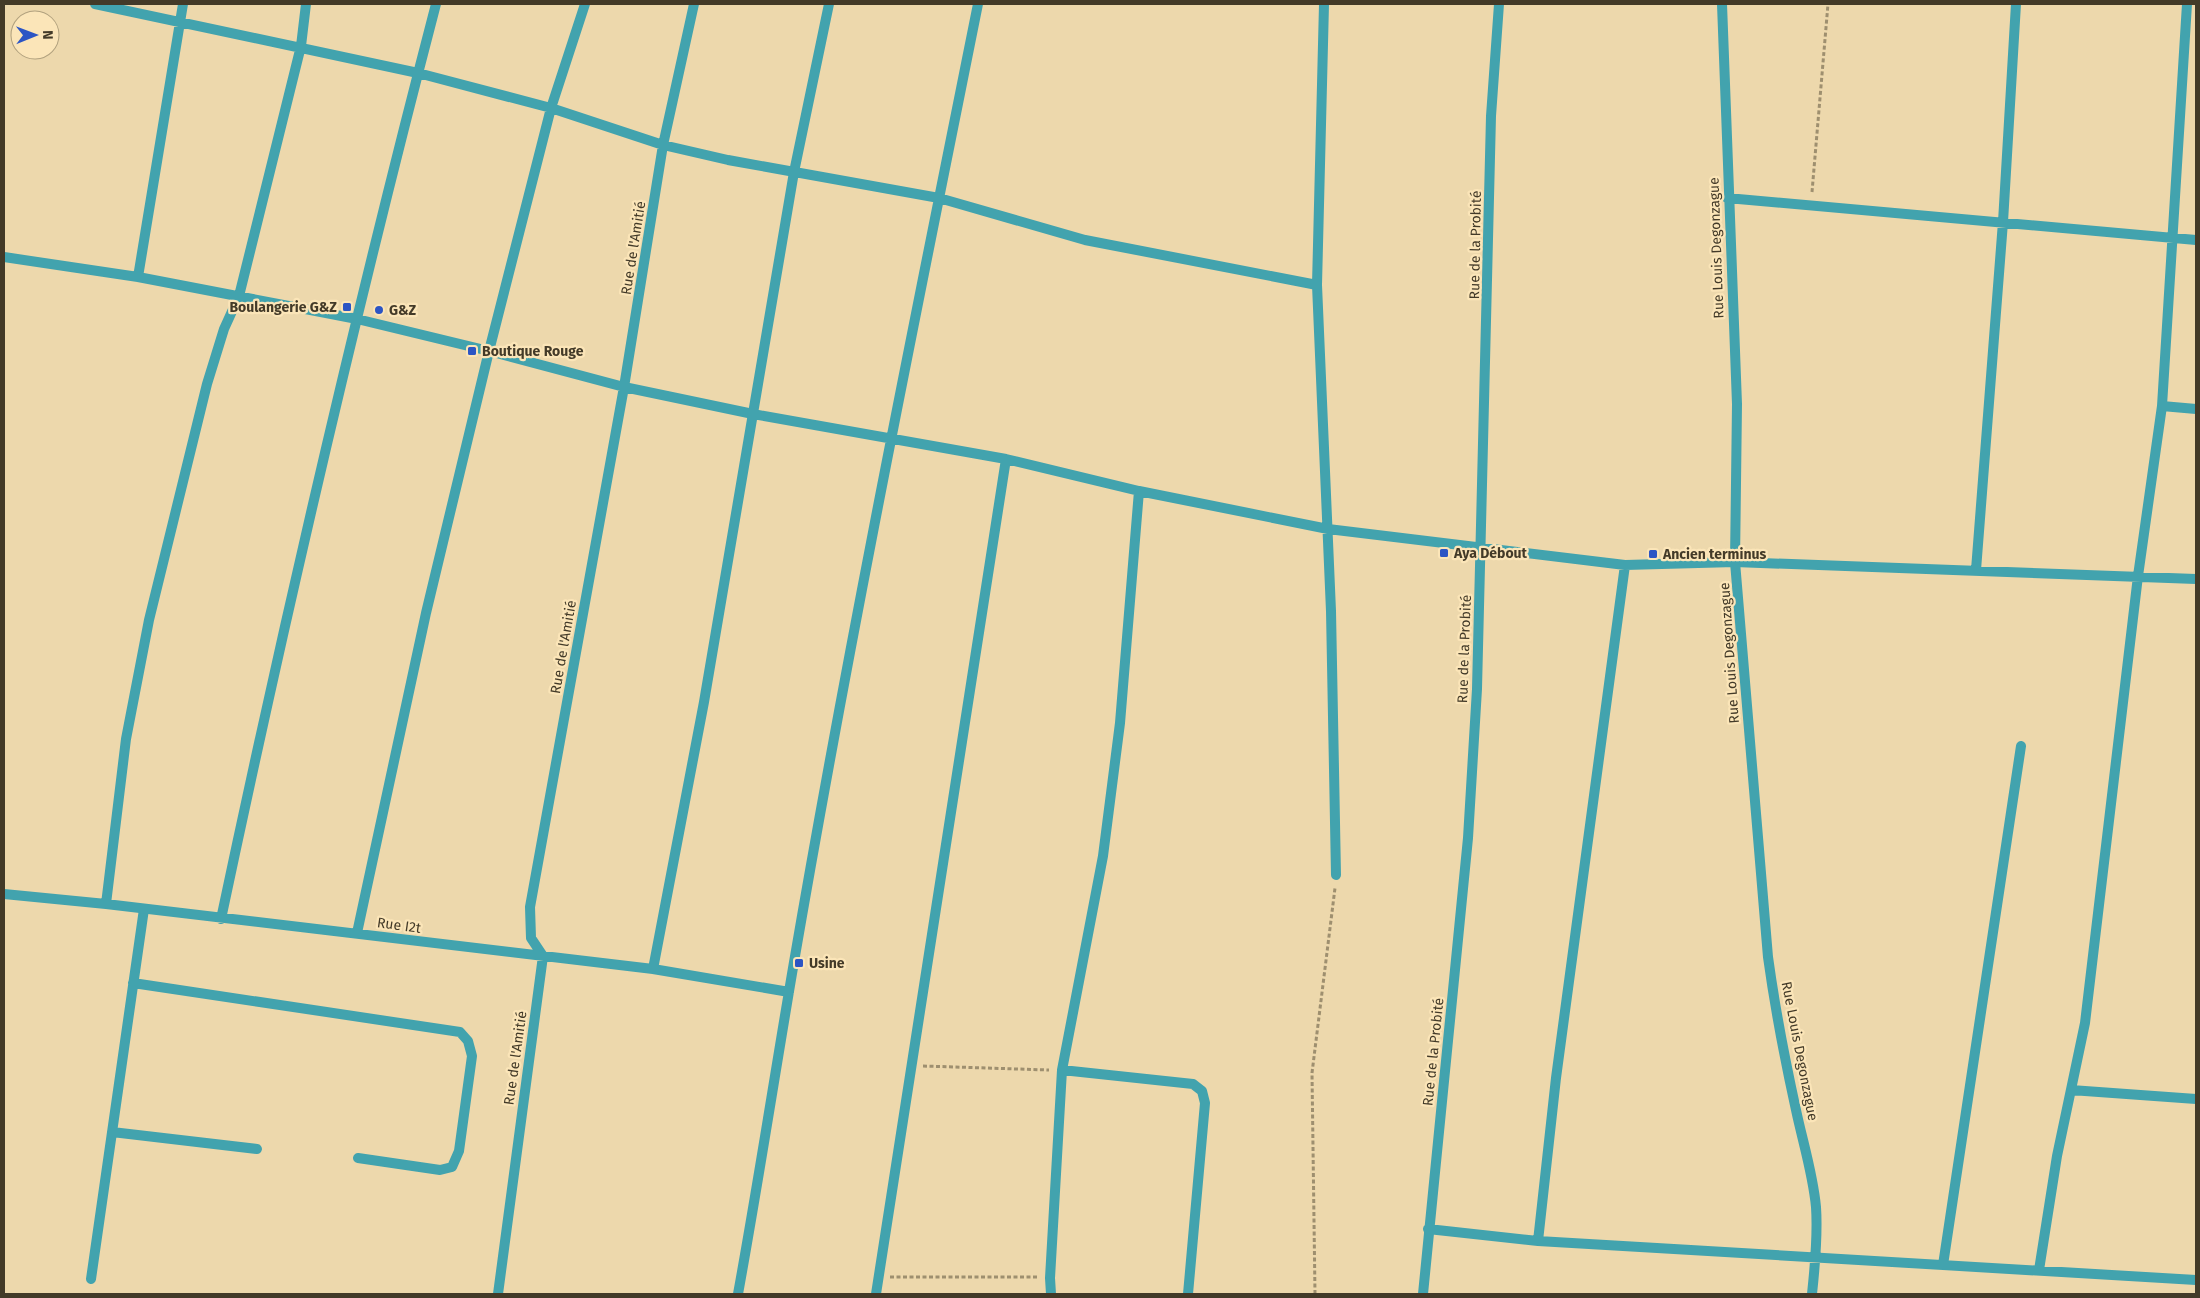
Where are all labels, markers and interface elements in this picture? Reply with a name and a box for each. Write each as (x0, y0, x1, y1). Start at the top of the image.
north arrow (10, 10, 60, 60)
text: N (39, 30, 56, 40)
street label: Rue Louis Degonzague (1706, 177, 1727, 319)
street label: Rue de la Probité (1466, 190, 1485, 300)
street label: Rue de l'Amitié (618, 200, 649, 296)
place label: Boulangerie G&Z (229, 299, 337, 316)
marker: Boulangerie G&Z (341, 301, 353, 313)
place label: G&Z (389, 302, 417, 319)
marker: G&Z (373, 304, 385, 316)
place label: Boutique Rouge (482, 343, 584, 360)
marker: Boutique Rouge (466, 345, 478, 357)
place label: Aya Débout (1453, 545, 1528, 562)
place label: Ancien terminus (1662, 546, 1766, 563)
marker: Aya Débout (1438, 547, 1450, 559)
marker: Ancien terminus (1647, 548, 1659, 560)
street label: Rue Louis Degonzague (1716, 582, 1743, 724)
street label: Rue de la Probité (1454, 594, 1475, 704)
street label: Rue de l'Amitié (547, 599, 580, 695)
street label: Rue I2t (376, 914, 423, 937)
place label: Usine (809, 955, 845, 972)
marker: Usine (793, 957, 805, 969)
street label: Rue Louis Degonzague (1778, 980, 1821, 1122)
street label: Rue de la Probité (1419, 997, 1448, 1107)
street label: Rue de l'Amitié (500, 1010, 531, 1106)

